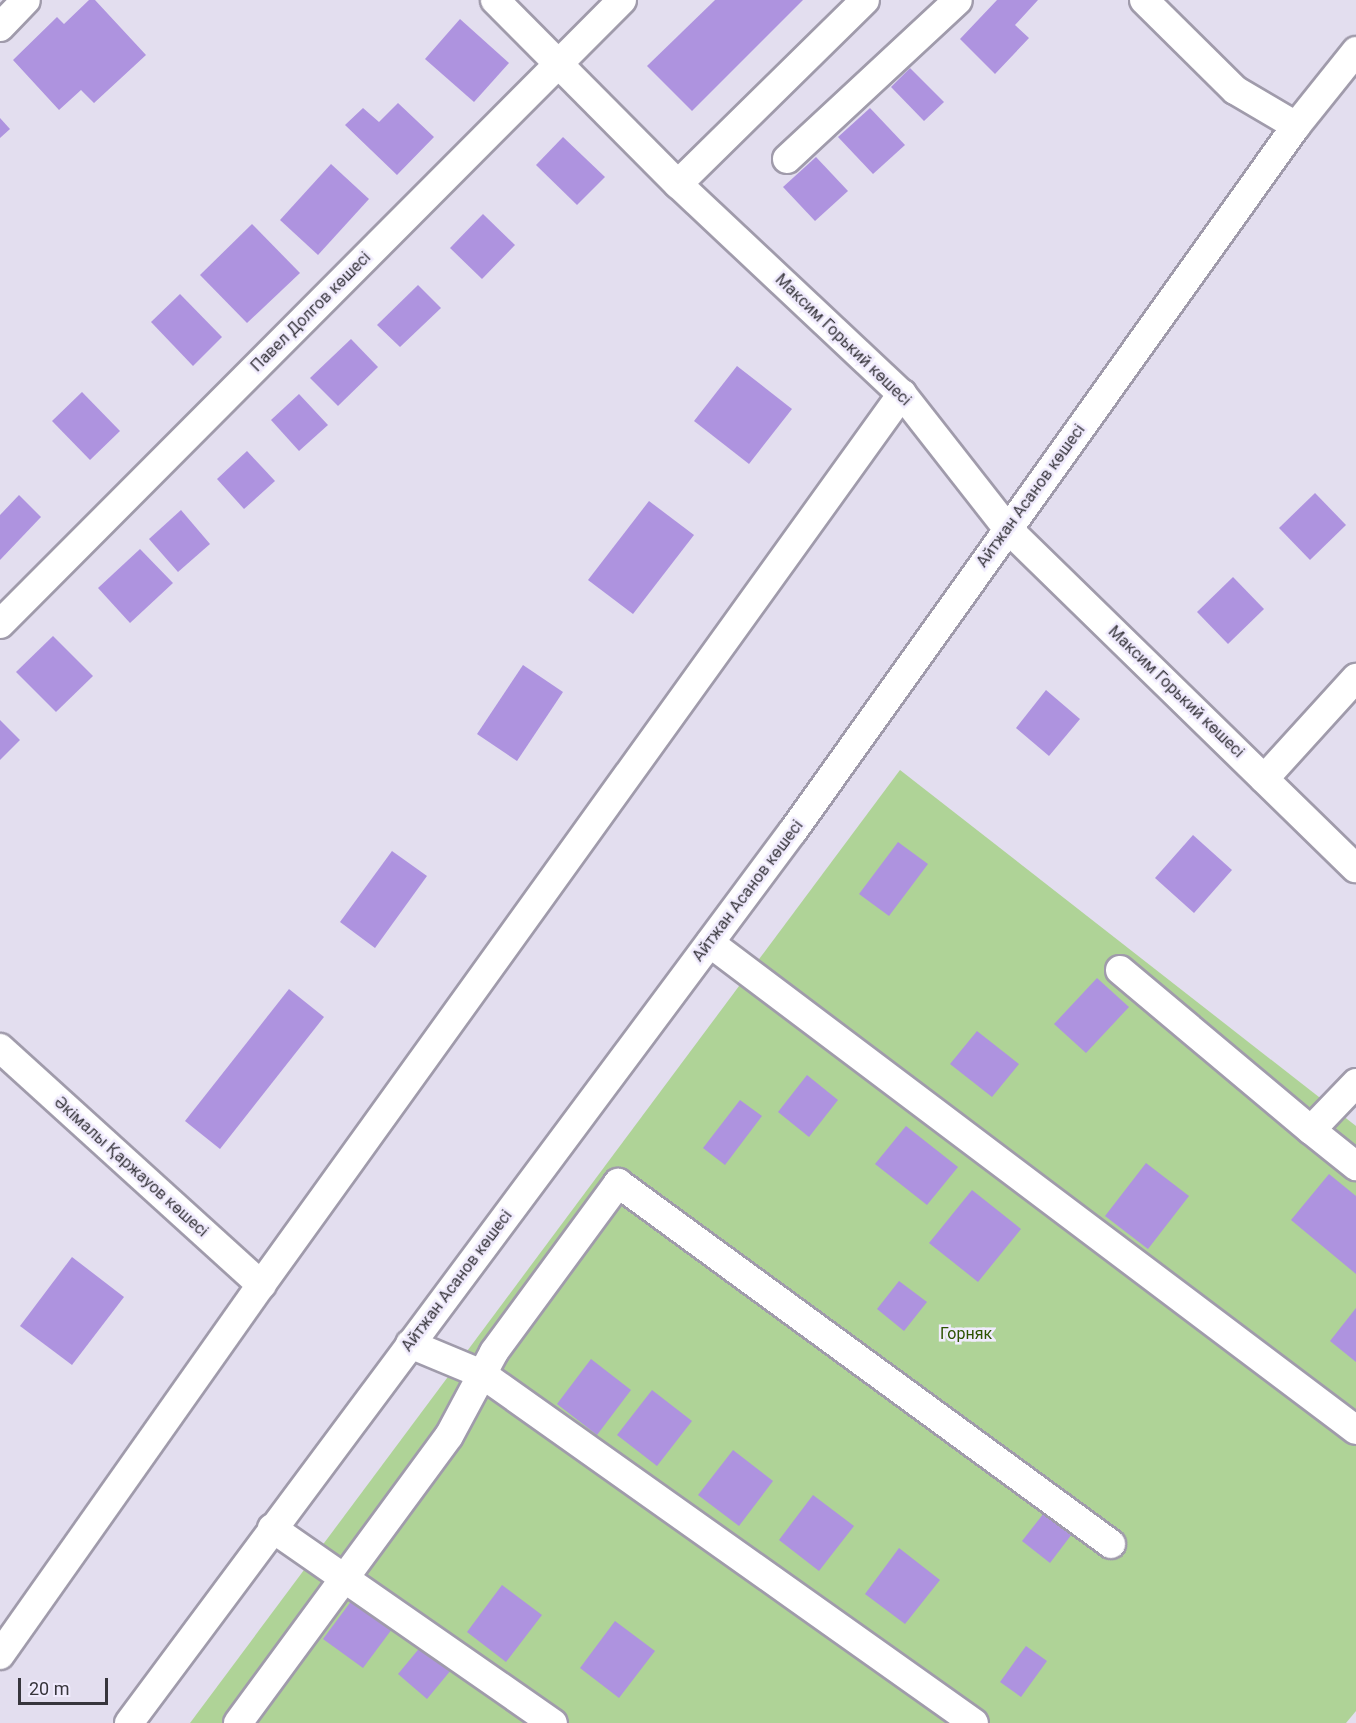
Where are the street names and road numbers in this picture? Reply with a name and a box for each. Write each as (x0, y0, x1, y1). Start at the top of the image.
street label: Павел Долгов көшесі (247, 248, 375, 376)
street label: Максим Горький көшесі (771, 270, 915, 410)
street label: Айтжан Асанов көшесі (973, 421, 1089, 571)
street label: Максим Горький көшесі (1104, 622, 1248, 762)
street label: Айтжан Асанов көшесі (689, 817, 807, 965)
street label: Әкімалы Қаржауов көшесі (50, 1093, 212, 1241)
street label: Айтжан Асанов көшесі (398, 1207, 516, 1355)

